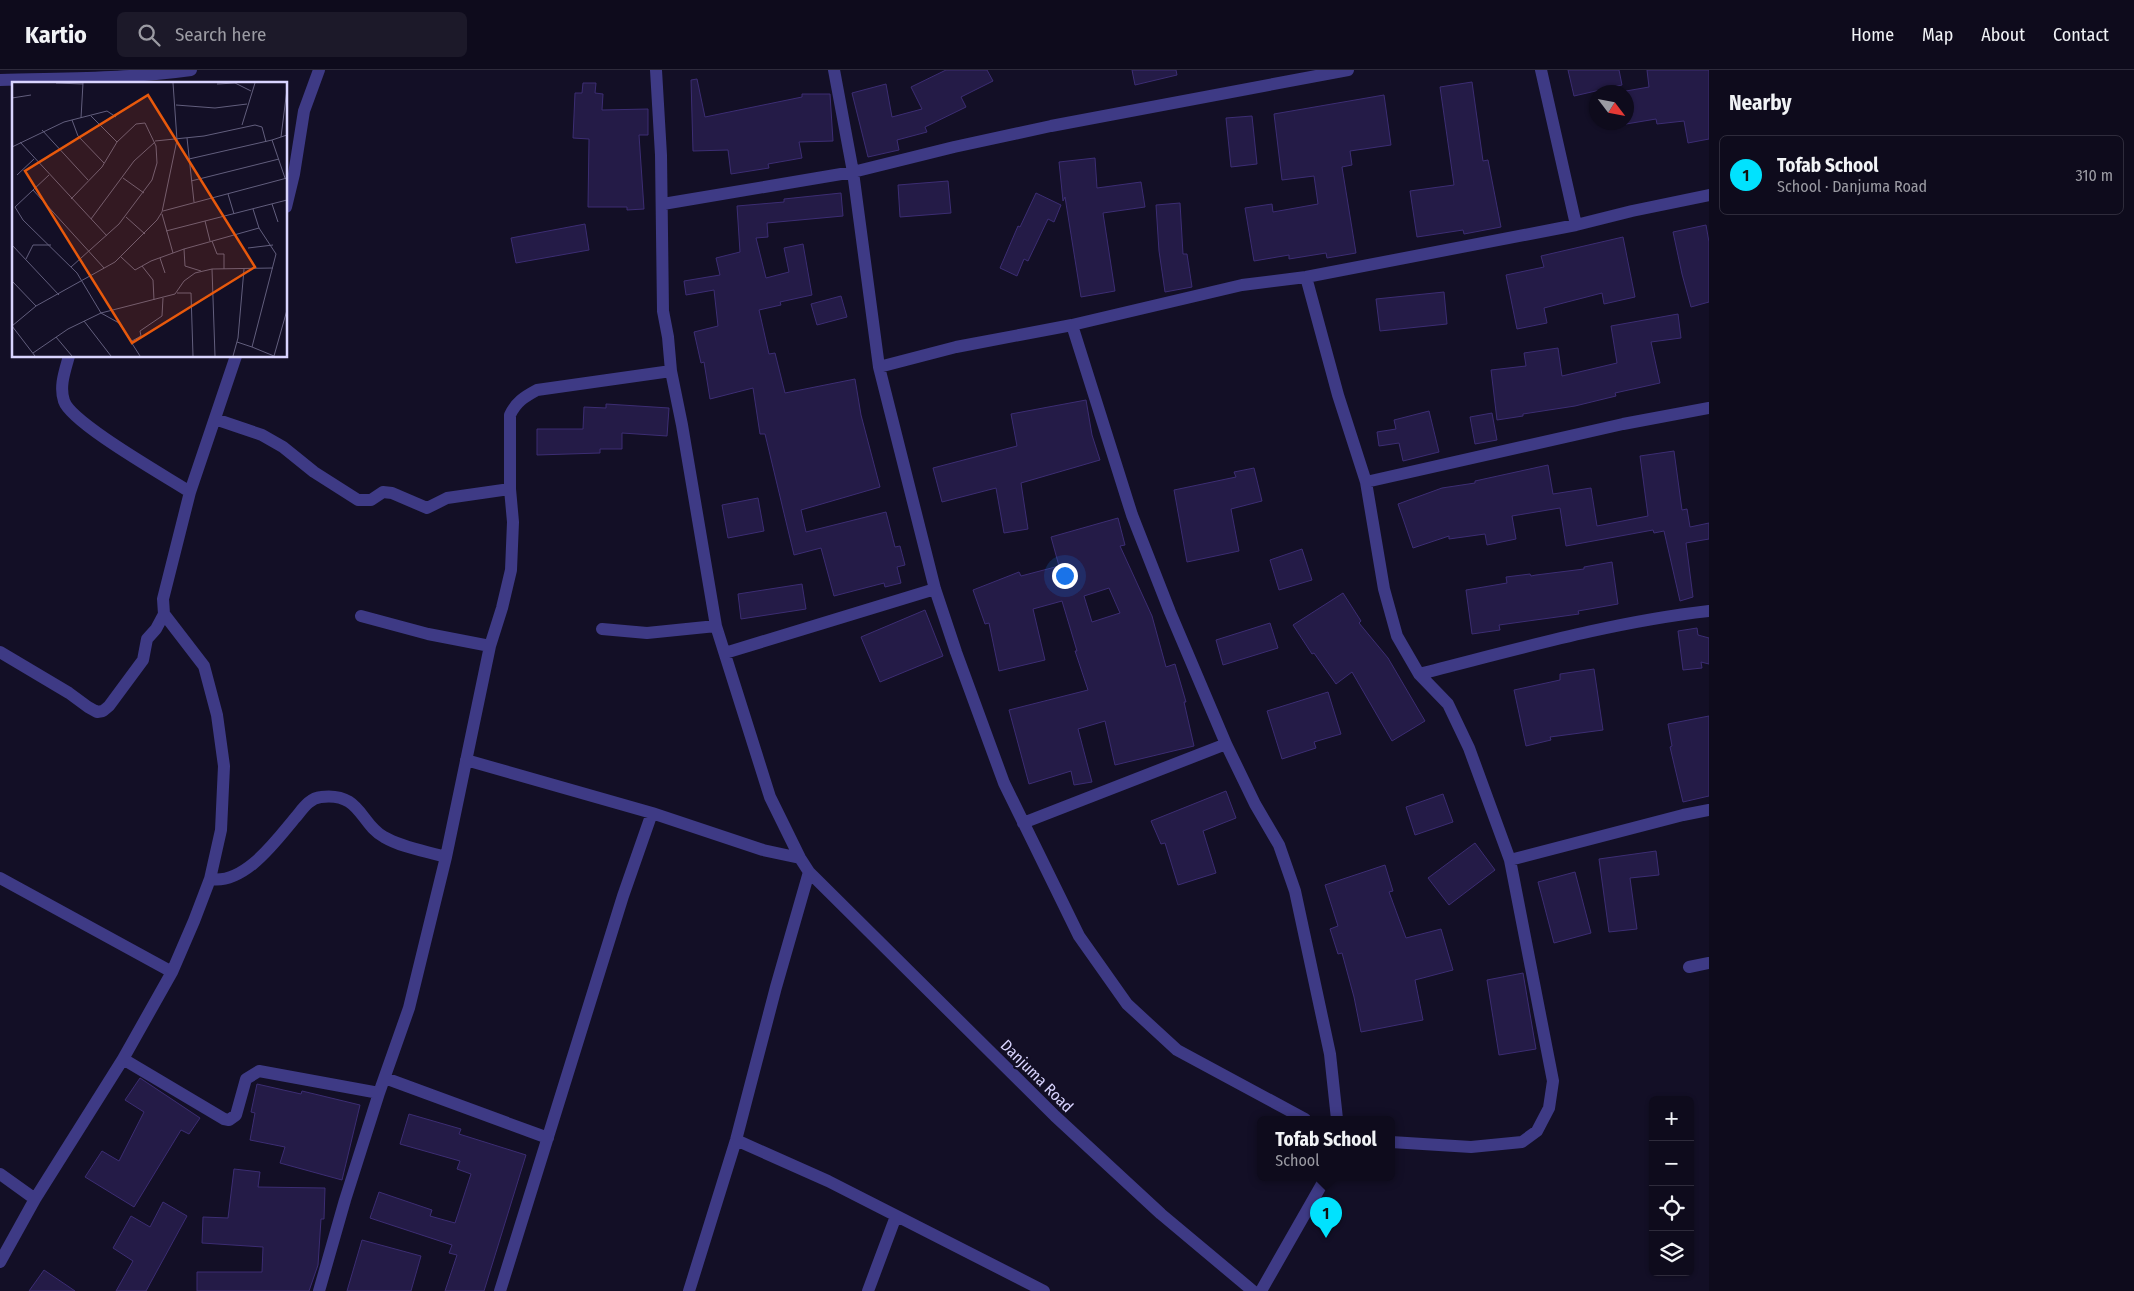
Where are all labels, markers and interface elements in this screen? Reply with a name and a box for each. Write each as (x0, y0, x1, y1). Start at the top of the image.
search box (117, 12, 467, 57)
text: Kartio (25, 21, 87, 49)
icon: search (135, 21, 163, 49)
text: Search here (175, 23, 266, 46)
text: Home (1851, 24, 1894, 46)
text: Map (1922, 24, 1953, 46)
text: About (1981, 24, 2025, 46)
text: Contact (2053, 24, 2109, 46)
inset map (12, 82, 288, 358)
north arrow (1589, 85, 1634, 130)
text: Nearby (1729, 90, 1791, 116)
text: Tofab School (1777, 154, 1879, 177)
text: 1 (1743, 166, 1749, 185)
text: 310 m (2076, 166, 2113, 185)
text: School · Danjuma Road (1777, 177, 1927, 196)
your location (1052, 563, 1078, 589)
street label: Danjuma Road (997, 1036, 1077, 1116)
map controls (1649, 1096, 1694, 1276)
button: + (1649, 1096, 1694, 1141)
popup (1257, 1116, 1395, 1181)
text: Tofab School (1275, 1128, 1377, 1151)
button: − (1649, 1141, 1694, 1186)
text: School (1275, 1151, 1320, 1170)
button: locate (1649, 1186, 1694, 1231)
pin: 1 (1310, 1197, 1342, 1238)
button: layers (1649, 1231, 1694, 1276)

